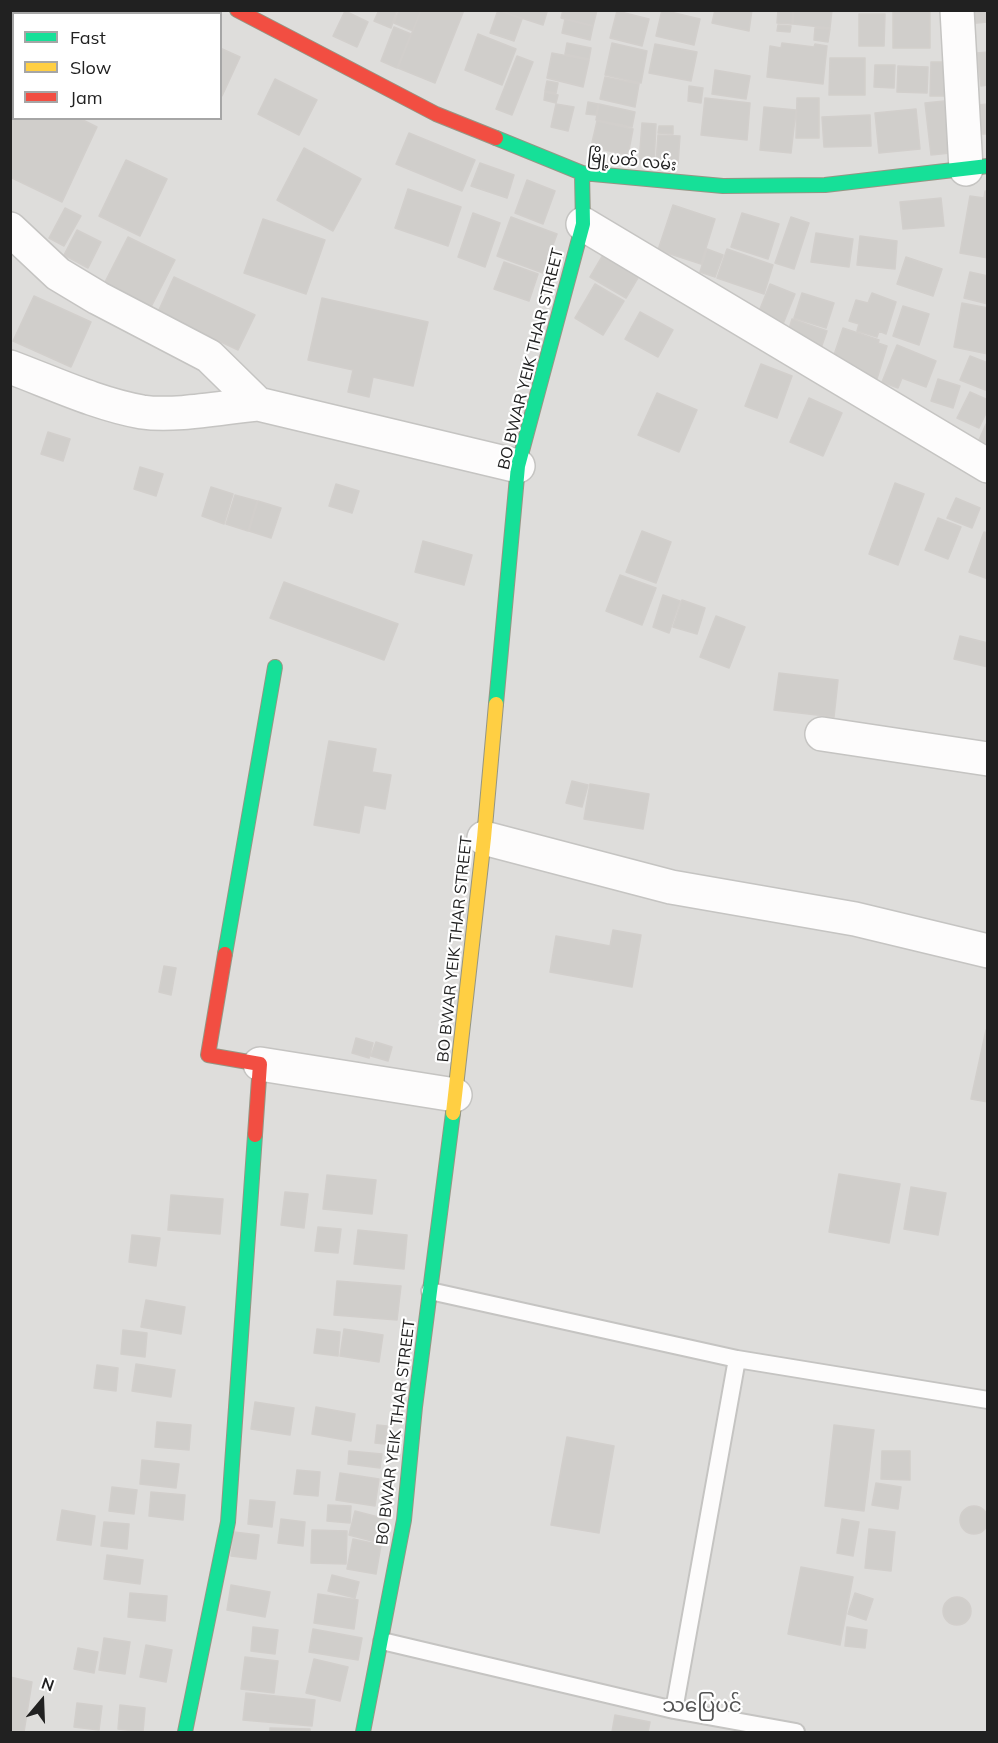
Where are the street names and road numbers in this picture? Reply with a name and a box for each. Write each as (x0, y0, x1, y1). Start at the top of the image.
street label: မြို့ပတ် လမ်း (587, 147, 677, 175)
street label: BO BWAR YEIK THAR STREET (494, 246, 568, 472)
street label: BO BWAR YEIK THAR STREET (434, 835, 476, 1063)
street label: BO BWAR YEIK THAR STREET (373, 1318, 419, 1546)

